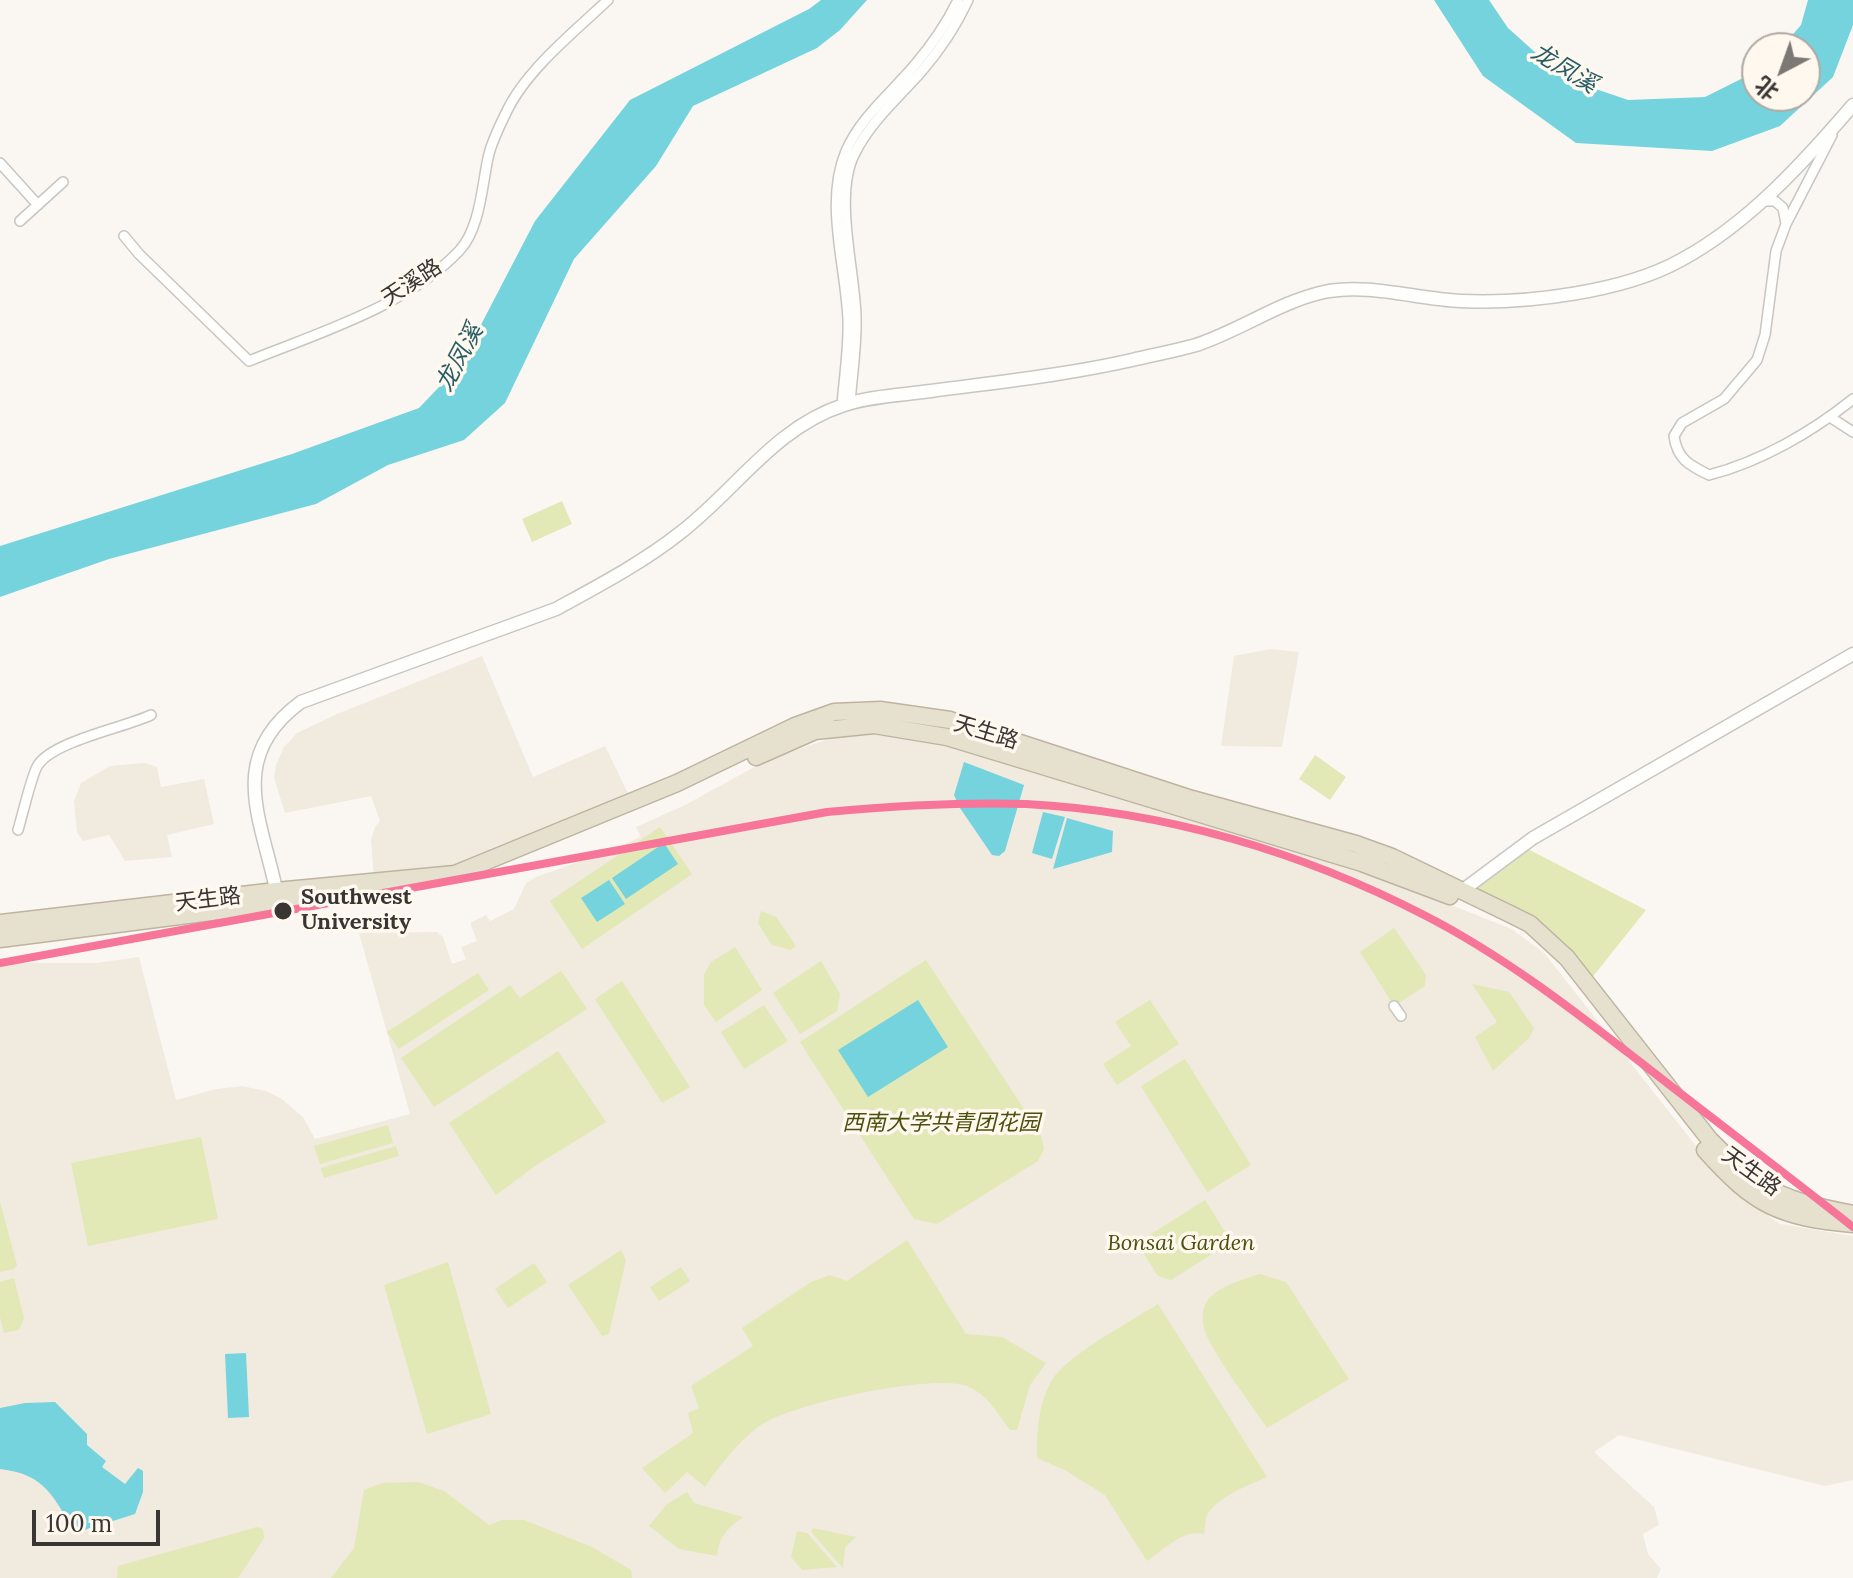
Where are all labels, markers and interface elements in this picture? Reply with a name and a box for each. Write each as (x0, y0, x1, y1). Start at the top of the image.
north arrow (1741, 32, 1821, 112)
water label: 龙凤溪 (1526, 38, 1602, 100)
text: 北 (1749, 71, 1784, 106)
street label: 天溪路 (377, 254, 447, 312)
water label: 龙凤溪 (430, 319, 490, 397)
street label: 天生路 (951, 711, 1021, 755)
street label: 天生路 (174, 883, 242, 917)
place label: Southwest University (301, 885, 412, 936)
marker: Southwest University (272, 900, 294, 922)
park label: 西南大学共青团花园 (842, 1111, 1040, 1137)
street label: 天生路 (1717, 1142, 1785, 1202)
park label: Bonsai Garden (1107, 1231, 1255, 1257)
scale bar (36, 1494, 164, 1544)
text: 100 m (46, 1508, 112, 1539)

